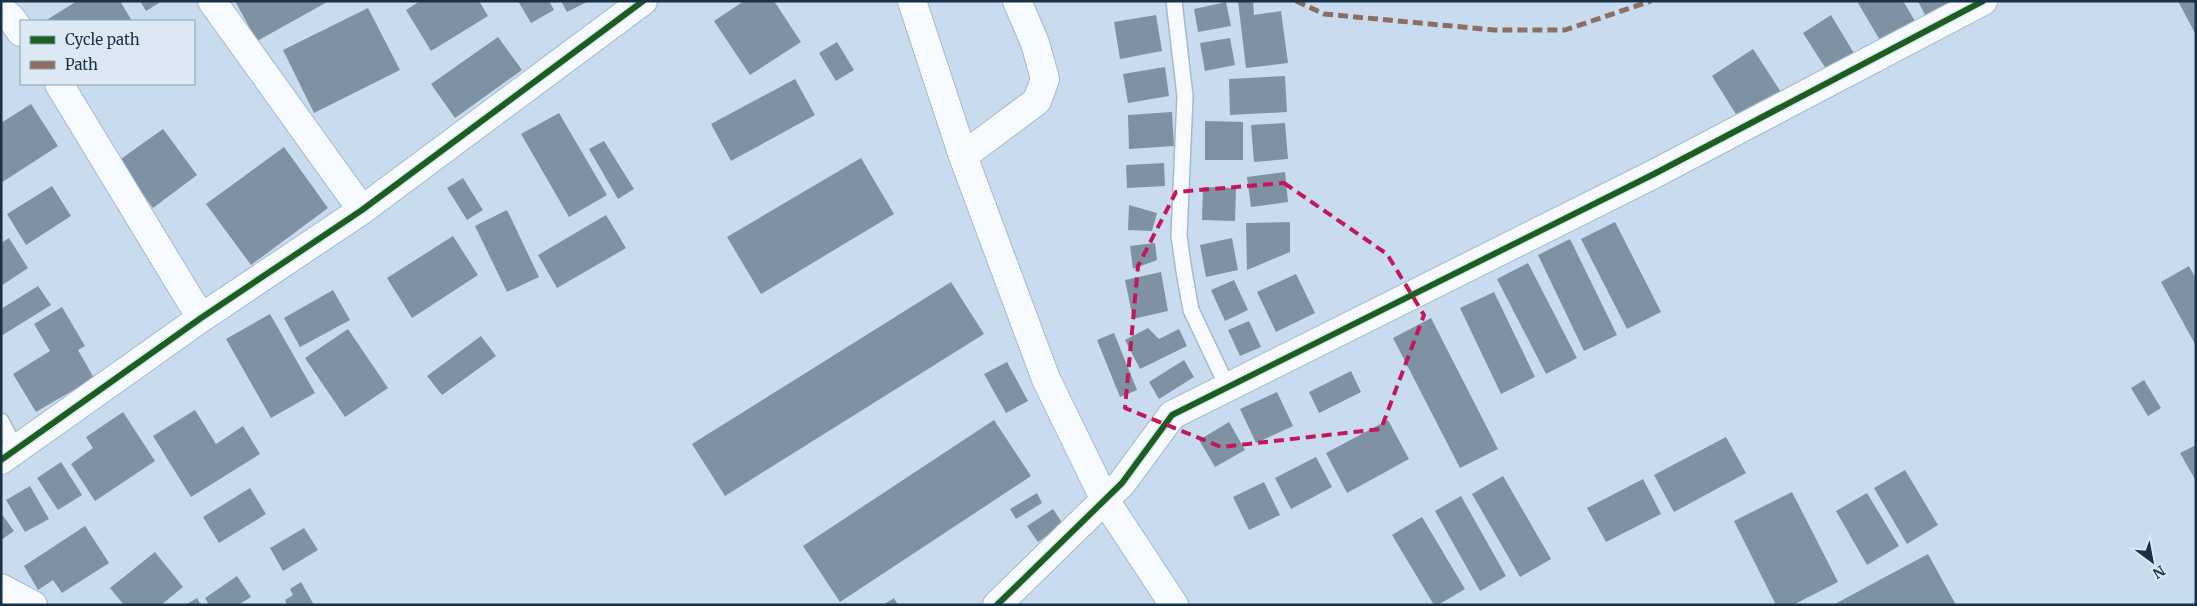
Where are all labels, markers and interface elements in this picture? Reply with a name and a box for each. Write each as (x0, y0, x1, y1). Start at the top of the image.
legend (20, 20, 195, 85)
text: Cycle path (65, 30, 140, 49)
text: Path (65, 55, 98, 74)
north arrow (2127, 536, 2177, 586)
text: N (2149, 561, 2168, 583)

